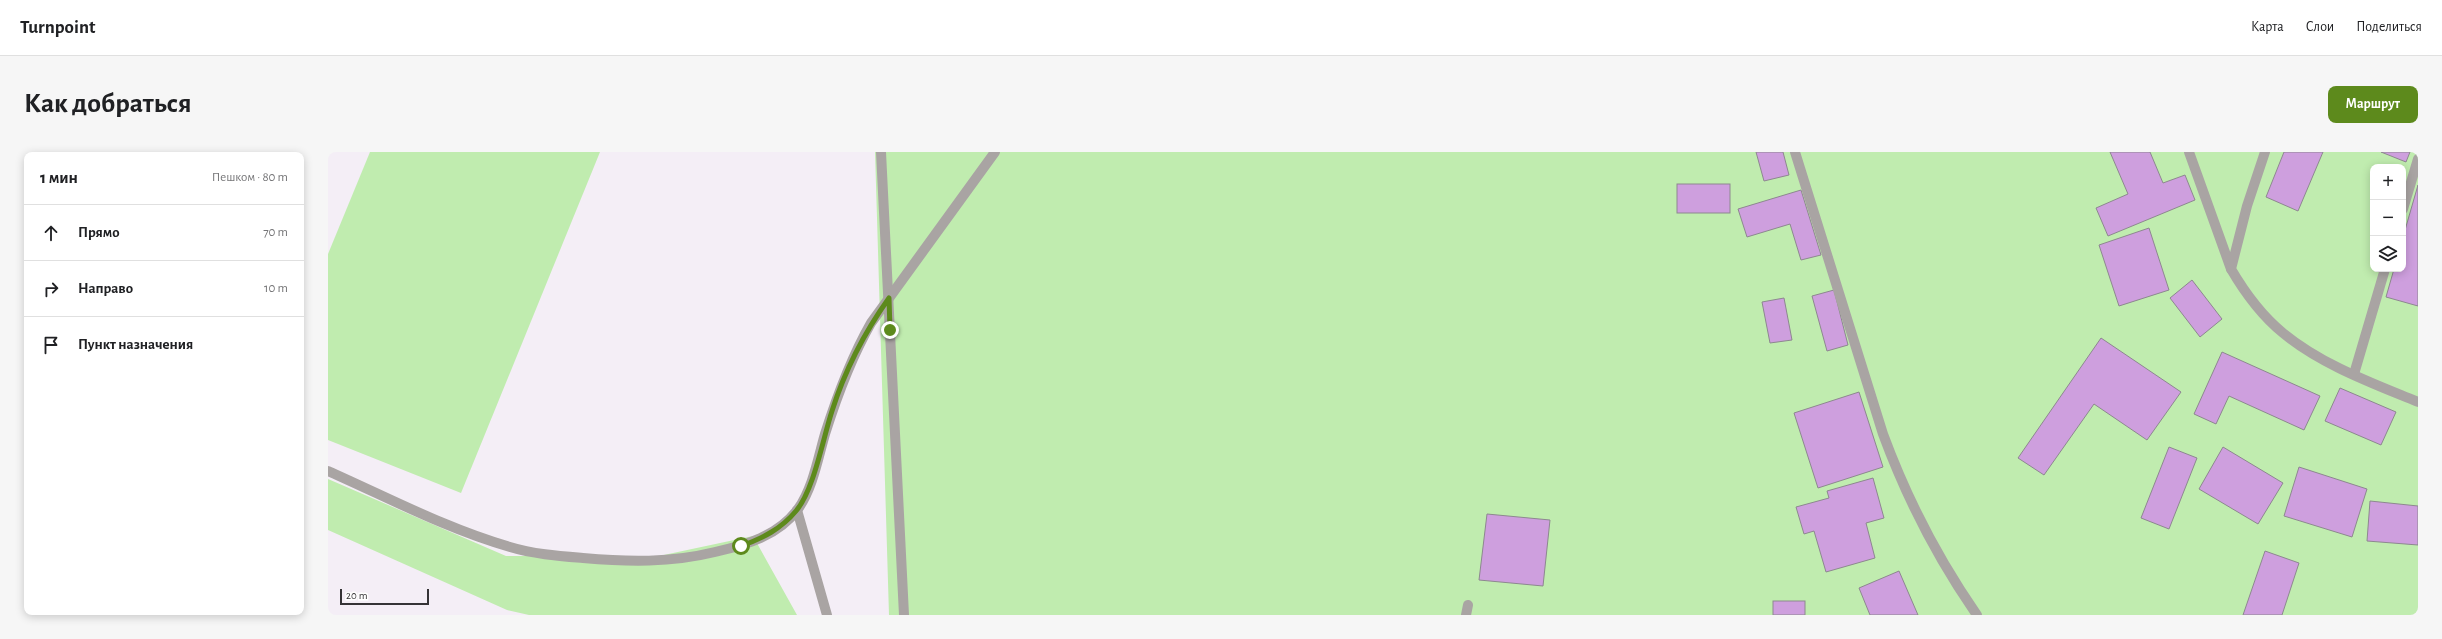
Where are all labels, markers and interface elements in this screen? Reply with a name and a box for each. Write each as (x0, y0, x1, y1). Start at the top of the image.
text: Turnpoint (20, 18, 95, 37)
text: Карта (2251, 20, 2284, 34)
text: Слои (2306, 20, 2334, 34)
text: Поделиться (2356, 20, 2422, 34)
button: Маршрут (2328, 86, 2418, 123)
text: Как добраться (24, 90, 192, 118)
map controls (2370, 164, 2406, 272)
button: + (2370, 164, 2406, 200)
text: 1 мин (40, 169, 78, 186)
text: Пешком · 80 m (212, 171, 288, 184)
button: − (2370, 200, 2406, 236)
icon: ahead (40, 222, 62, 244)
text: Прямо (78, 225, 120, 240)
text: 70 m (263, 226, 288, 239)
button: layers (2370, 236, 2406, 272)
icon: right (40, 278, 62, 300)
text: Направо (78, 281, 133, 296)
text: 10 m (264, 282, 288, 295)
route end (881, 321, 899, 339)
icon: arrive (40, 334, 62, 356)
text: Пункт назначения (78, 337, 193, 352)
route start (732, 537, 750, 555)
scale bar (340, 587, 429, 606)
text: 20 m (346, 590, 367, 601)

